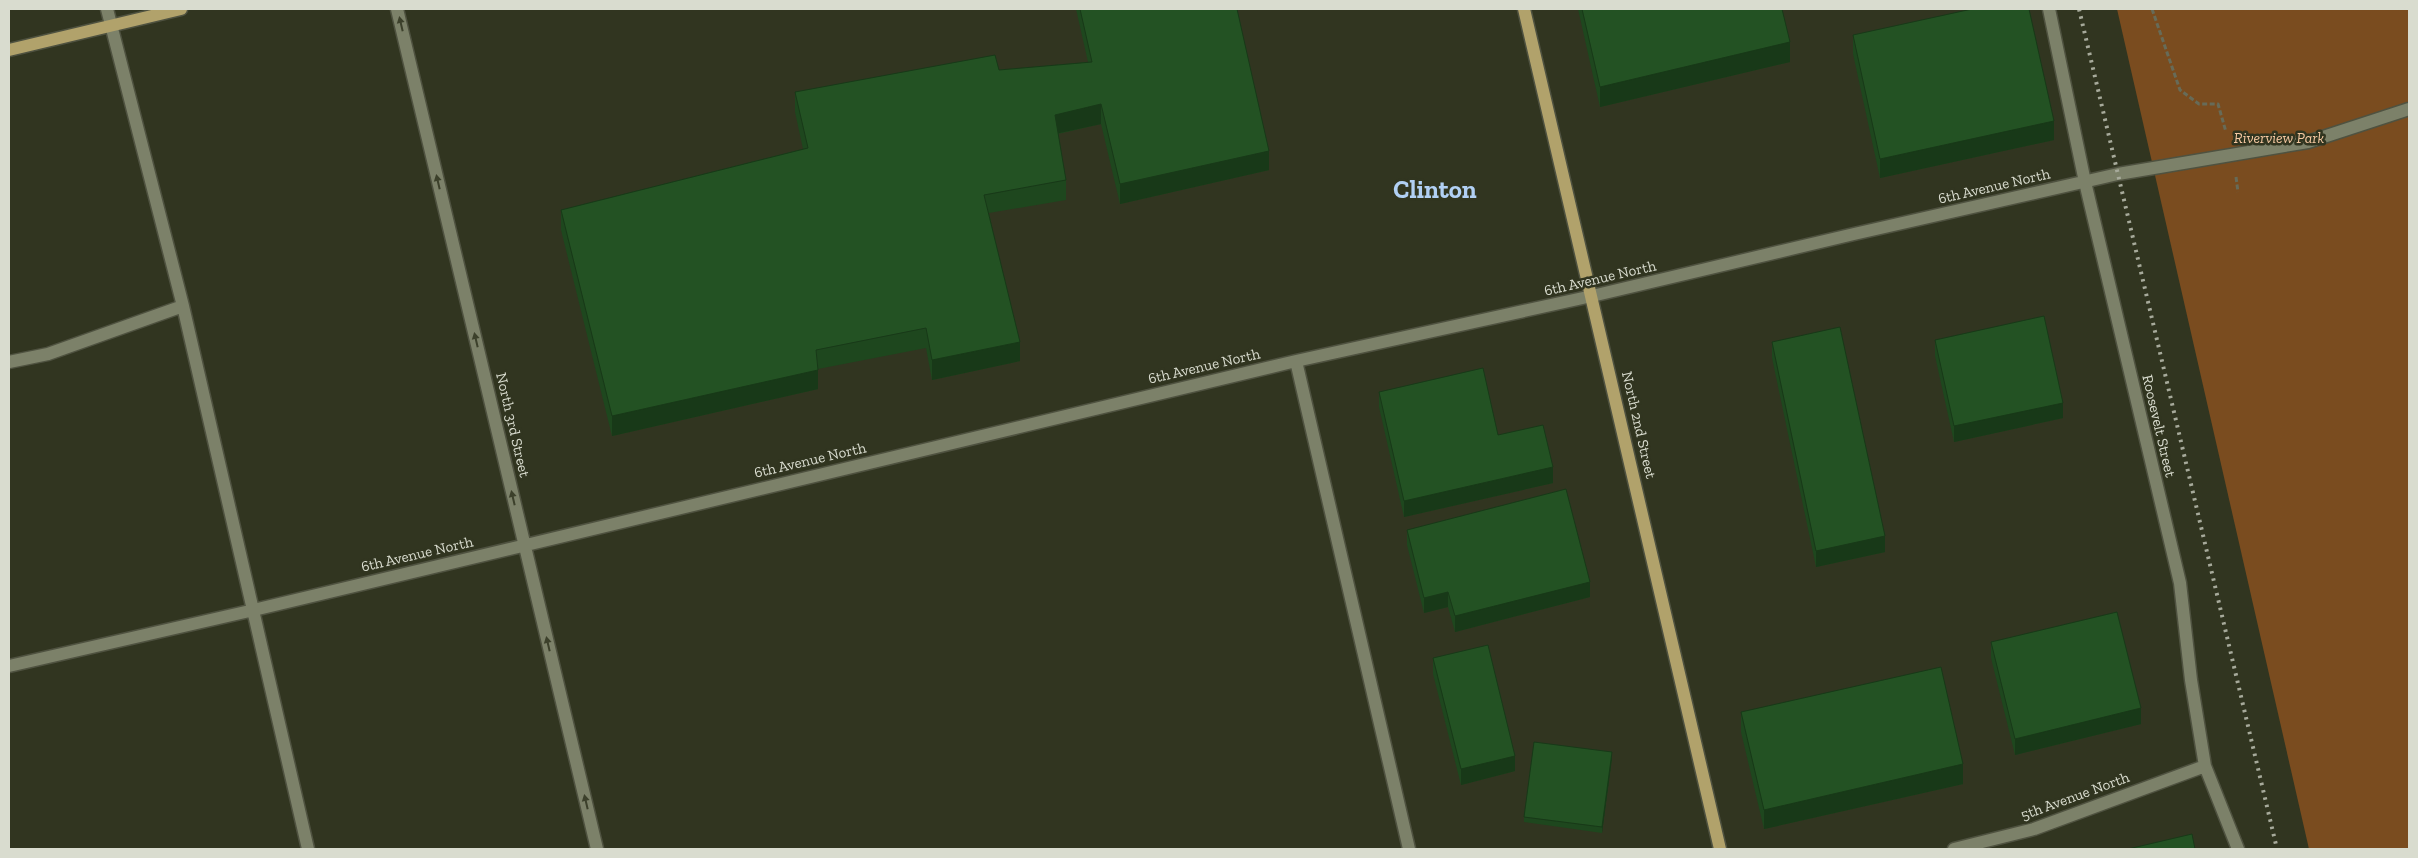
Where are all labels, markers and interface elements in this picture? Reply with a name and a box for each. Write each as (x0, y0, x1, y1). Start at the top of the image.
one-way arrow (397, 16, 405, 31)
park label: Riverview Park (2234, 129, 2324, 147)
street label: 6th Avenue North (1936, 164, 2052, 208)
one-way arrow (434, 174, 442, 189)
district label: Clinton (1393, 174, 1477, 204)
street label: 6th Avenue North (1542, 256, 1658, 300)
one-way arrow (472, 332, 480, 347)
street label: 6th Avenue North (1146, 344, 1262, 388)
street label: North 2nd Street (1618, 370, 1660, 481)
street label: North 3rd Street (492, 371, 534, 479)
street label: Roosevelt Street (2138, 373, 2180, 479)
street label: 6th Avenue North (752, 438, 868, 482)
one-way arrow (509, 490, 517, 505)
street label: 6th Avenue North (359, 532, 475, 576)
one-way arrow (544, 636, 552, 651)
street label: 5th Avenue North (2018, 768, 2132, 824)
one-way arrow (582, 794, 590, 809)

